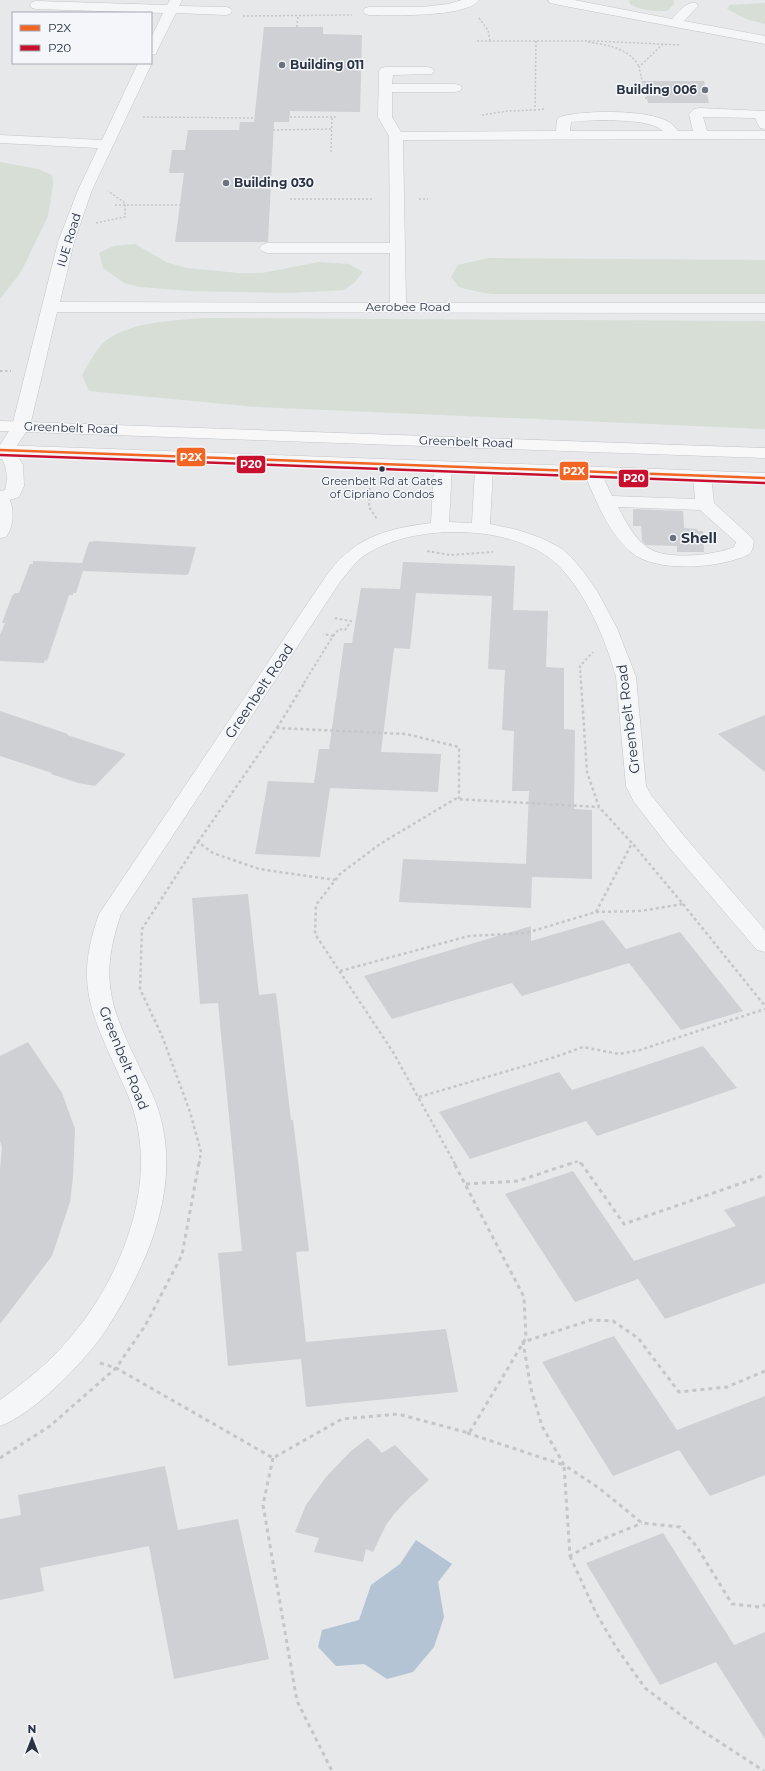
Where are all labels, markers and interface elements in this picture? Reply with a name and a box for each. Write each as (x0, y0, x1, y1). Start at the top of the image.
legend (12, 12, 152, 64)
text: P2X (48, 20, 71, 35)
text: P20 (48, 40, 71, 55)
place label: Building 011 (290, 57, 364, 72)
marker: Building 011 (277, 60, 287, 70)
place label: Building 006 (616, 82, 697, 97)
marker: Building 006 (700, 85, 710, 95)
place label: Building 030 (234, 175, 314, 190)
marker: Building 030 (221, 178, 231, 188)
street label: IUE Road (53, 211, 84, 269)
street label: Aerobee Road (365, 299, 451, 314)
street label: Greenbelt Road (24, 418, 118, 437)
street label: Greenbelt Road (419, 432, 513, 451)
line badge: P2X (176, 447, 206, 467)
text: P2X (180, 450, 202, 464)
line badge: P20 (236, 455, 266, 474)
text: P20 (240, 457, 263, 471)
line badge: P2X (559, 461, 589, 481)
marker: Greenbelt Rd at Gates of Cipriano Condos (377, 464, 387, 474)
text: P2X (563, 464, 585, 478)
line badge: P20 (618, 469, 649, 488)
text: P20 (623, 471, 646, 485)
place label: Greenbelt Rd at Gates of Cipriano Condos (321, 474, 443, 501)
place label: Shell (681, 529, 717, 547)
marker: Shell (668, 533, 678, 543)
street label: Greenbelt Road (221, 640, 297, 742)
street label: Greenbelt Road (612, 663, 644, 775)
street label: Greenbelt Road (95, 1004, 153, 1112)
north arrow (12, 1719, 52, 1759)
text: N (28, 1722, 36, 1736)

